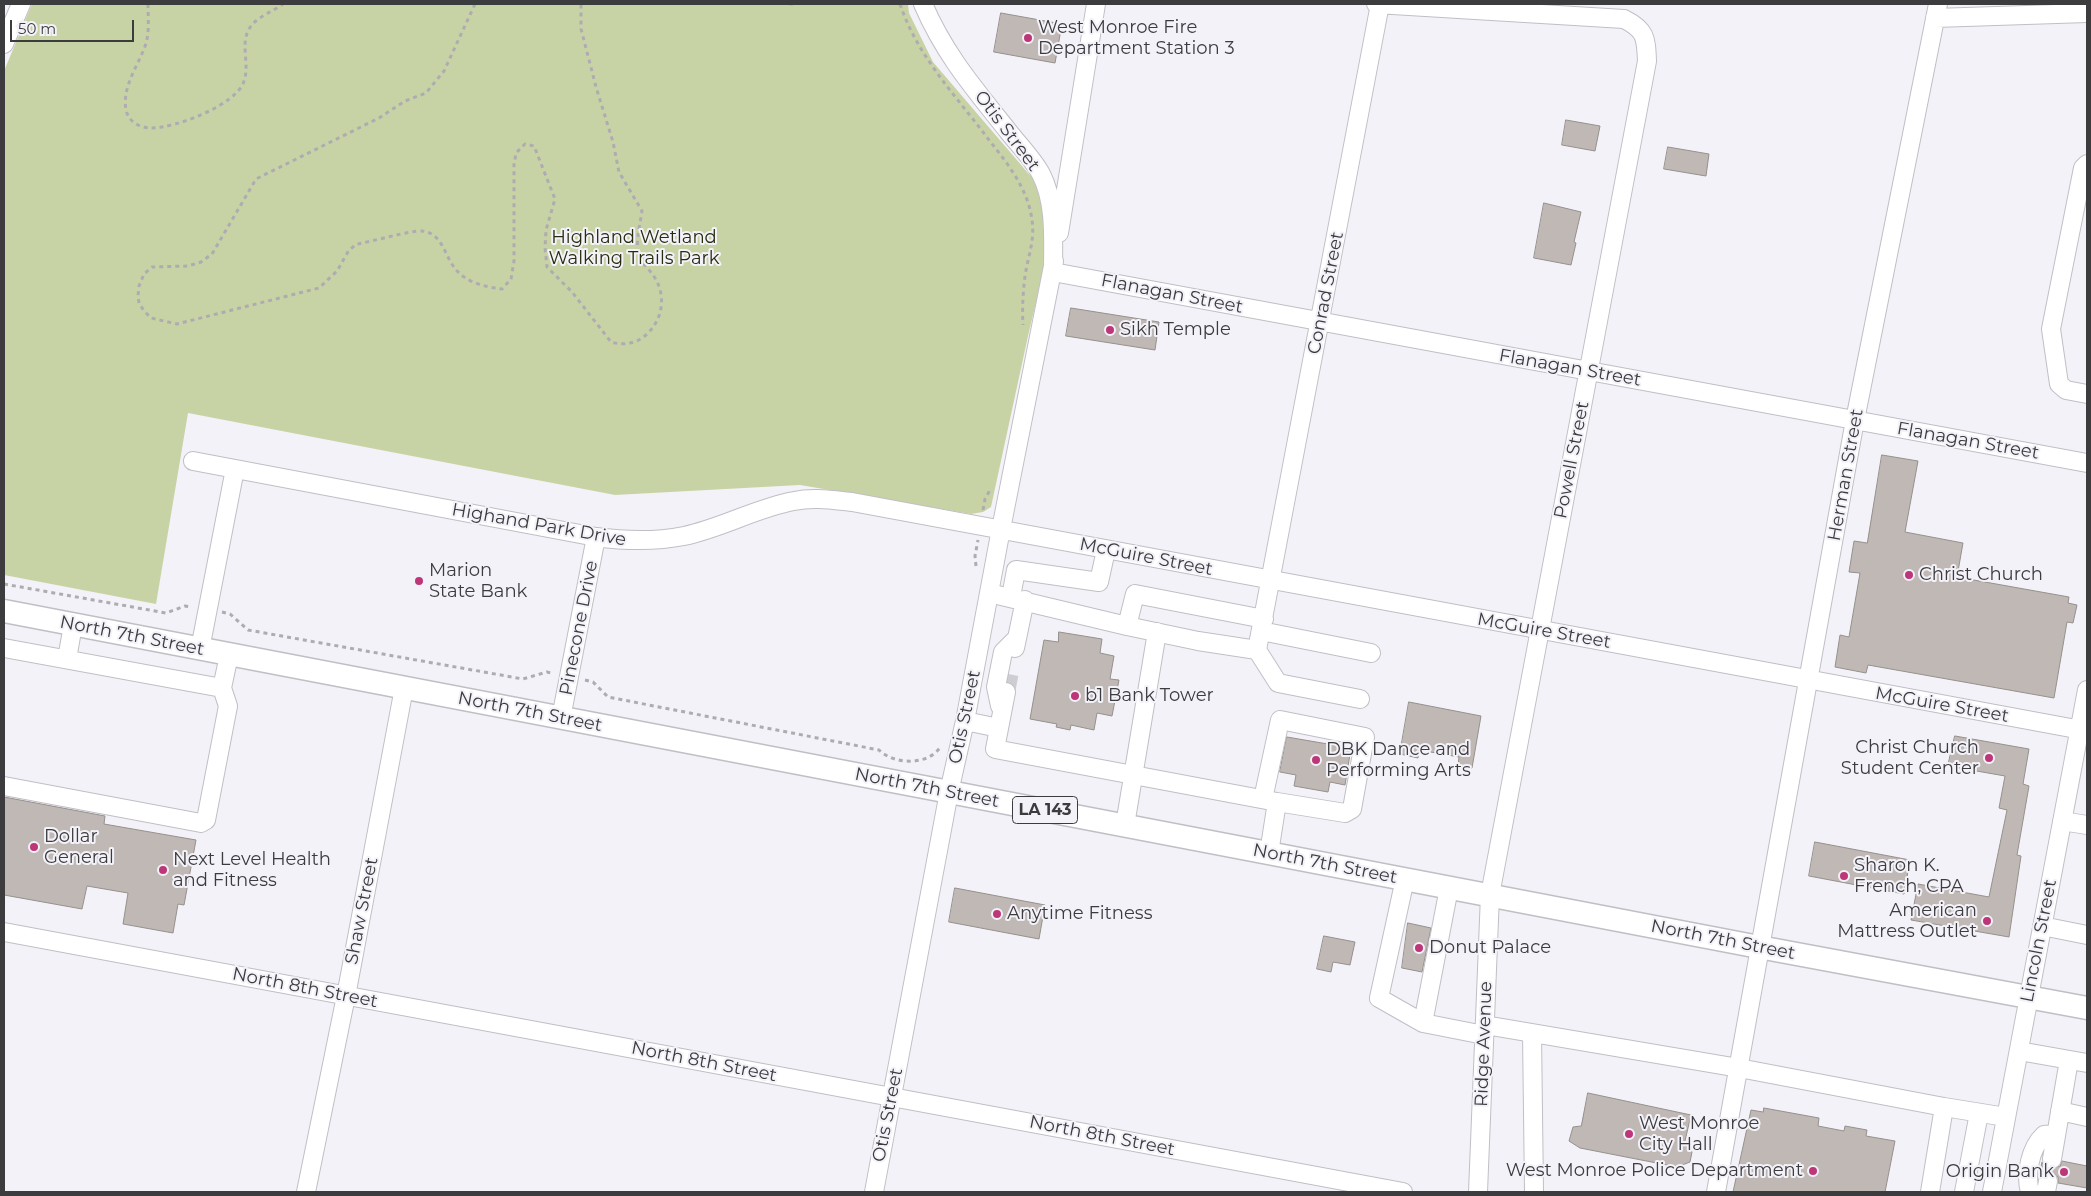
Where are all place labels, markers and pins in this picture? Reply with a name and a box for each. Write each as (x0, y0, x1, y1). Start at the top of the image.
place label: West Monroe Fire Department Station 3 (1038, 17, 1235, 59)
marker: West Monroe Fire Department Station 3 (1022, 32, 1034, 44)
place label: Sikh Temple (1120, 319, 1231, 341)
marker: Sikh Temple (1104, 324, 1116, 336)
place label: Marion State Bank (429, 560, 527, 602)
place label: Christ Church (1919, 564, 2043, 586)
marker: Christ Church (1903, 569, 1915, 581)
marker: Marion State Bank (413, 575, 425, 587)
place label: b1 Bank Tower (1085, 685, 1214, 707)
marker: b1 Bank Tower (1069, 690, 1081, 702)
place label: Christ Church Student Center (1841, 737, 1979, 780)
place label: DBK Dance and Performing Arts (1326, 739, 1471, 782)
marker: Christ Church Student Center (1983, 752, 1995, 764)
marker: DBK Dance and Performing Arts (1310, 754, 1322, 766)
place label: Dollar General (44, 826, 114, 869)
marker: Dollar General (28, 841, 40, 853)
place label: Next Level Health and Fitness (173, 849, 331, 892)
place label: Sharon K. French, CPA (1854, 855, 1964, 898)
marker: Next Level Health and Fitness (157, 864, 169, 876)
marker: Sharon K. French, CPA (1838, 870, 1850, 882)
place label: American Mattress Outlet (1837, 900, 1977, 942)
place label: Anytime Fitness (1007, 903, 1152, 925)
marker: Anytime Fitness (991, 908, 1003, 920)
marker: American Mattress Outlet (1981, 915, 1993, 927)
place label: Donut Palace (1429, 937, 1551, 959)
marker: Donut Palace (1413, 942, 1425, 954)
place label: West Monroe City Hall (1639, 1113, 1759, 1156)
marker: West Monroe City Hall (1623, 1128, 1635, 1140)
place label: West Monroe Police Department (1506, 1160, 1803, 1182)
place label: Origin Bank (1946, 1161, 2054, 1183)
marker: West Monroe Police Department (1807, 1165, 1819, 1177)
marker: Origin Bank (2058, 1166, 2070, 1178)

